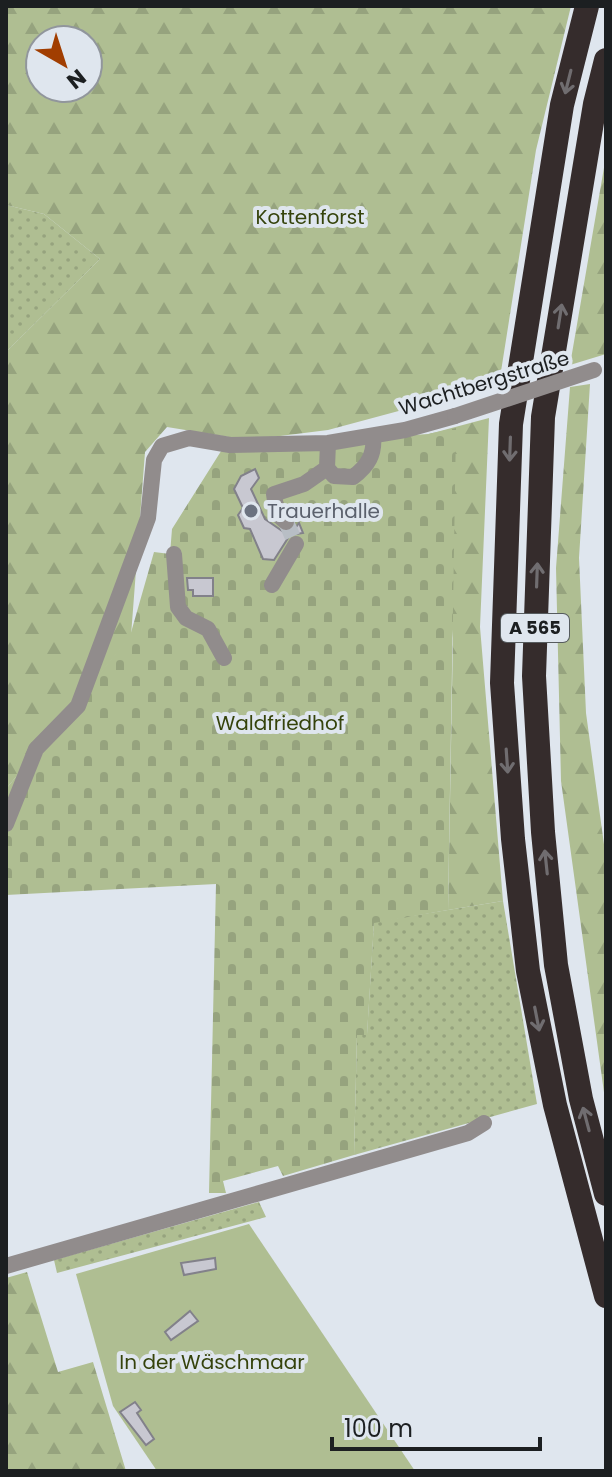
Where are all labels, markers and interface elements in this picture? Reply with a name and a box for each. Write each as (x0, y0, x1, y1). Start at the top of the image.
north arrow (24, 24, 104, 104)
text: N (60, 62, 92, 96)
one-way arrow (559, 68, 574, 94)
park label: Kottenforst (255, 203, 365, 231)
one-way arrow (553, 304, 568, 329)
street label: Wachtbergstraße (395, 344, 573, 422)
one-way arrow (503, 435, 518, 462)
place label: Trauerhalle (267, 497, 380, 525)
marker: Trauerhalle (242, 502, 260, 520)
one-way arrow (530, 562, 545, 589)
road number: A 565 (501, 614, 569, 642)
park label: Waldfriedhof (216, 709, 344, 737)
one-way arrow (500, 747, 515, 774)
one-way arrow (538, 849, 553, 876)
one-way arrow (531, 1006, 546, 1031)
one-way arrow (578, 1106, 593, 1132)
park label: In der Wäschmaar (119, 1348, 305, 1376)
scale bar (332, 1401, 540, 1451)
text: 100 m (344, 1412, 413, 1445)

